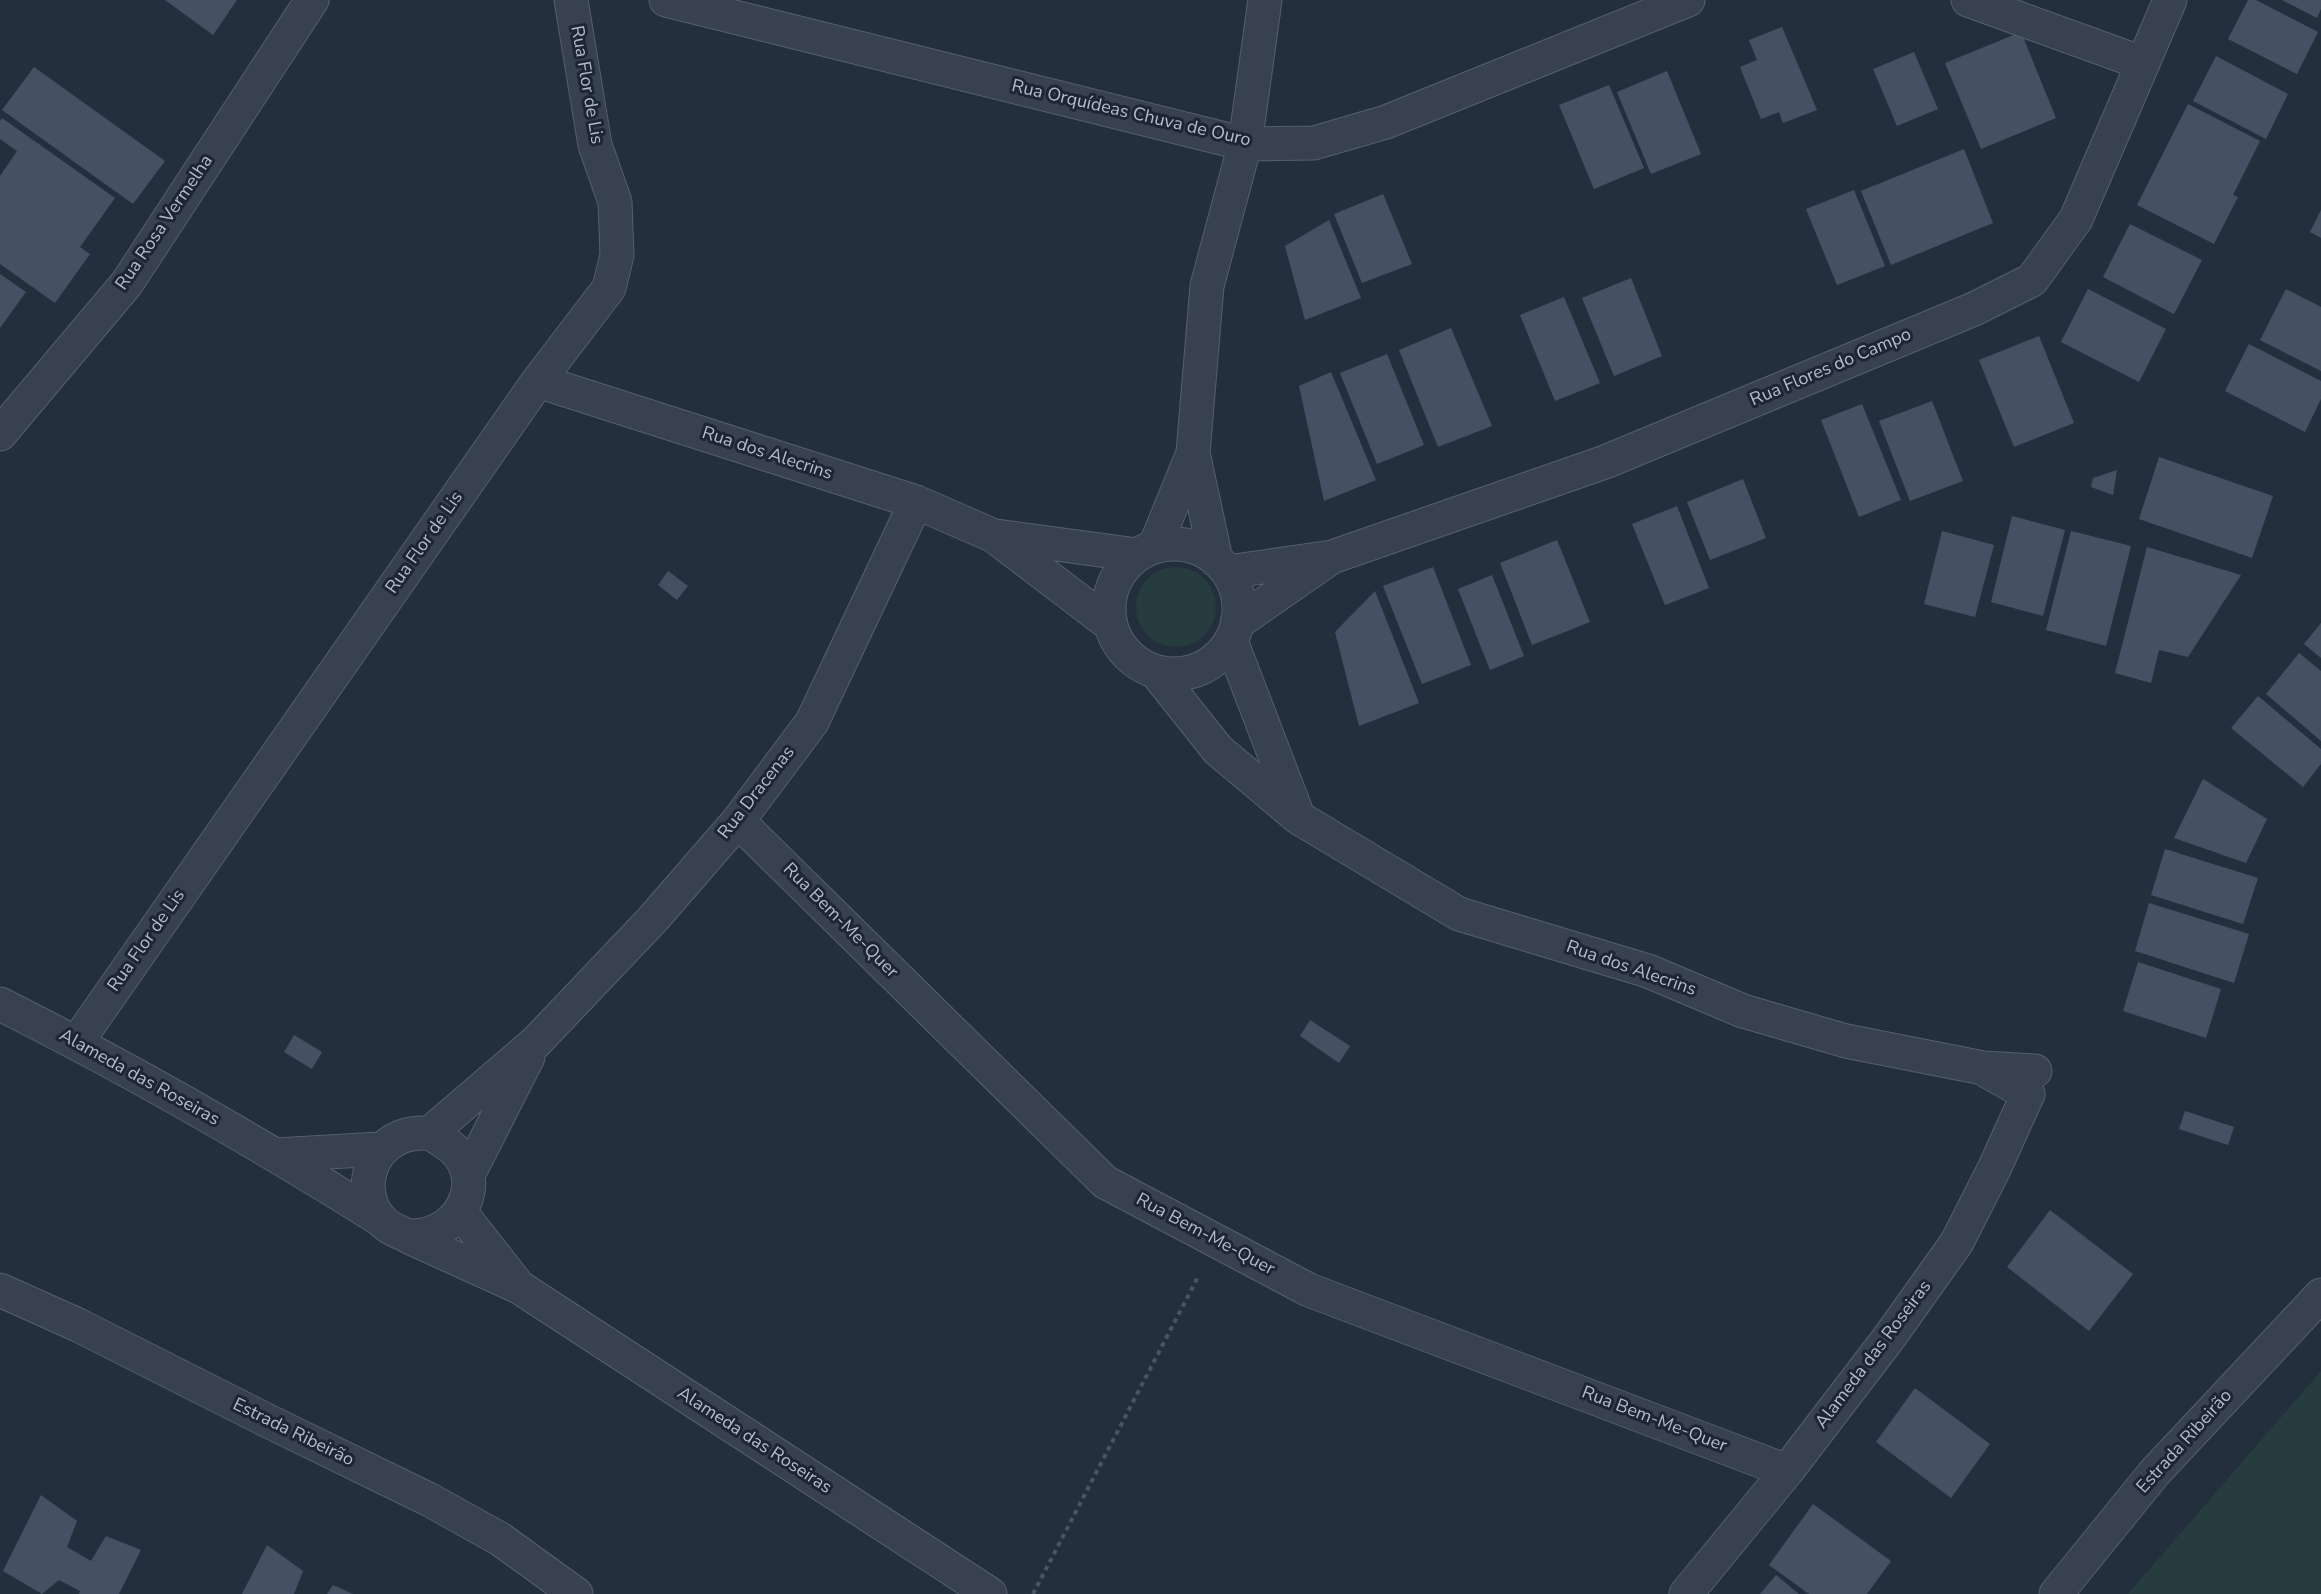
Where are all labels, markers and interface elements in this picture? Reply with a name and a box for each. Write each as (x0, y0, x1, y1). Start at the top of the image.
street label: Rua Flor de Lis (565, 24, 607, 146)
street label: Rua Orquídeas Chuva de Ouro (1009, 76, 1253, 152)
street label: Rua Rosa Vermelha (112, 151, 218, 295)
street label: Rua Flores do Campo (1747, 324, 1915, 412)
street label: Rua dos Alecrins (699, 423, 835, 485)
street label: Rua Flor de Lis (382, 488, 468, 598)
street label: Rua Dracenas (714, 742, 800, 844)
street label: Rua Bem-Me-Quer (778, 859, 902, 983)
street label: Rua Flor de Lis (104, 886, 190, 996)
street label: Rua dos Alecrins (1563, 937, 1699, 1001)
street label: Alameda das Roseiras (55, 1025, 223, 1131)
street label: Rua Bem-Me-Quer (1132, 1189, 1278, 1281)
street label: Alameda das Roseiras (1811, 1277, 1937, 1433)
street label: Rua Bem-Me-Quer (1578, 1382, 1730, 1458)
street label: Alameda das Roseiras (673, 1383, 835, 1499)
street label: Estrada Ribeirão (2133, 1386, 2237, 1498)
street label: Estrada Ribeirão (229, 1394, 357, 1472)

